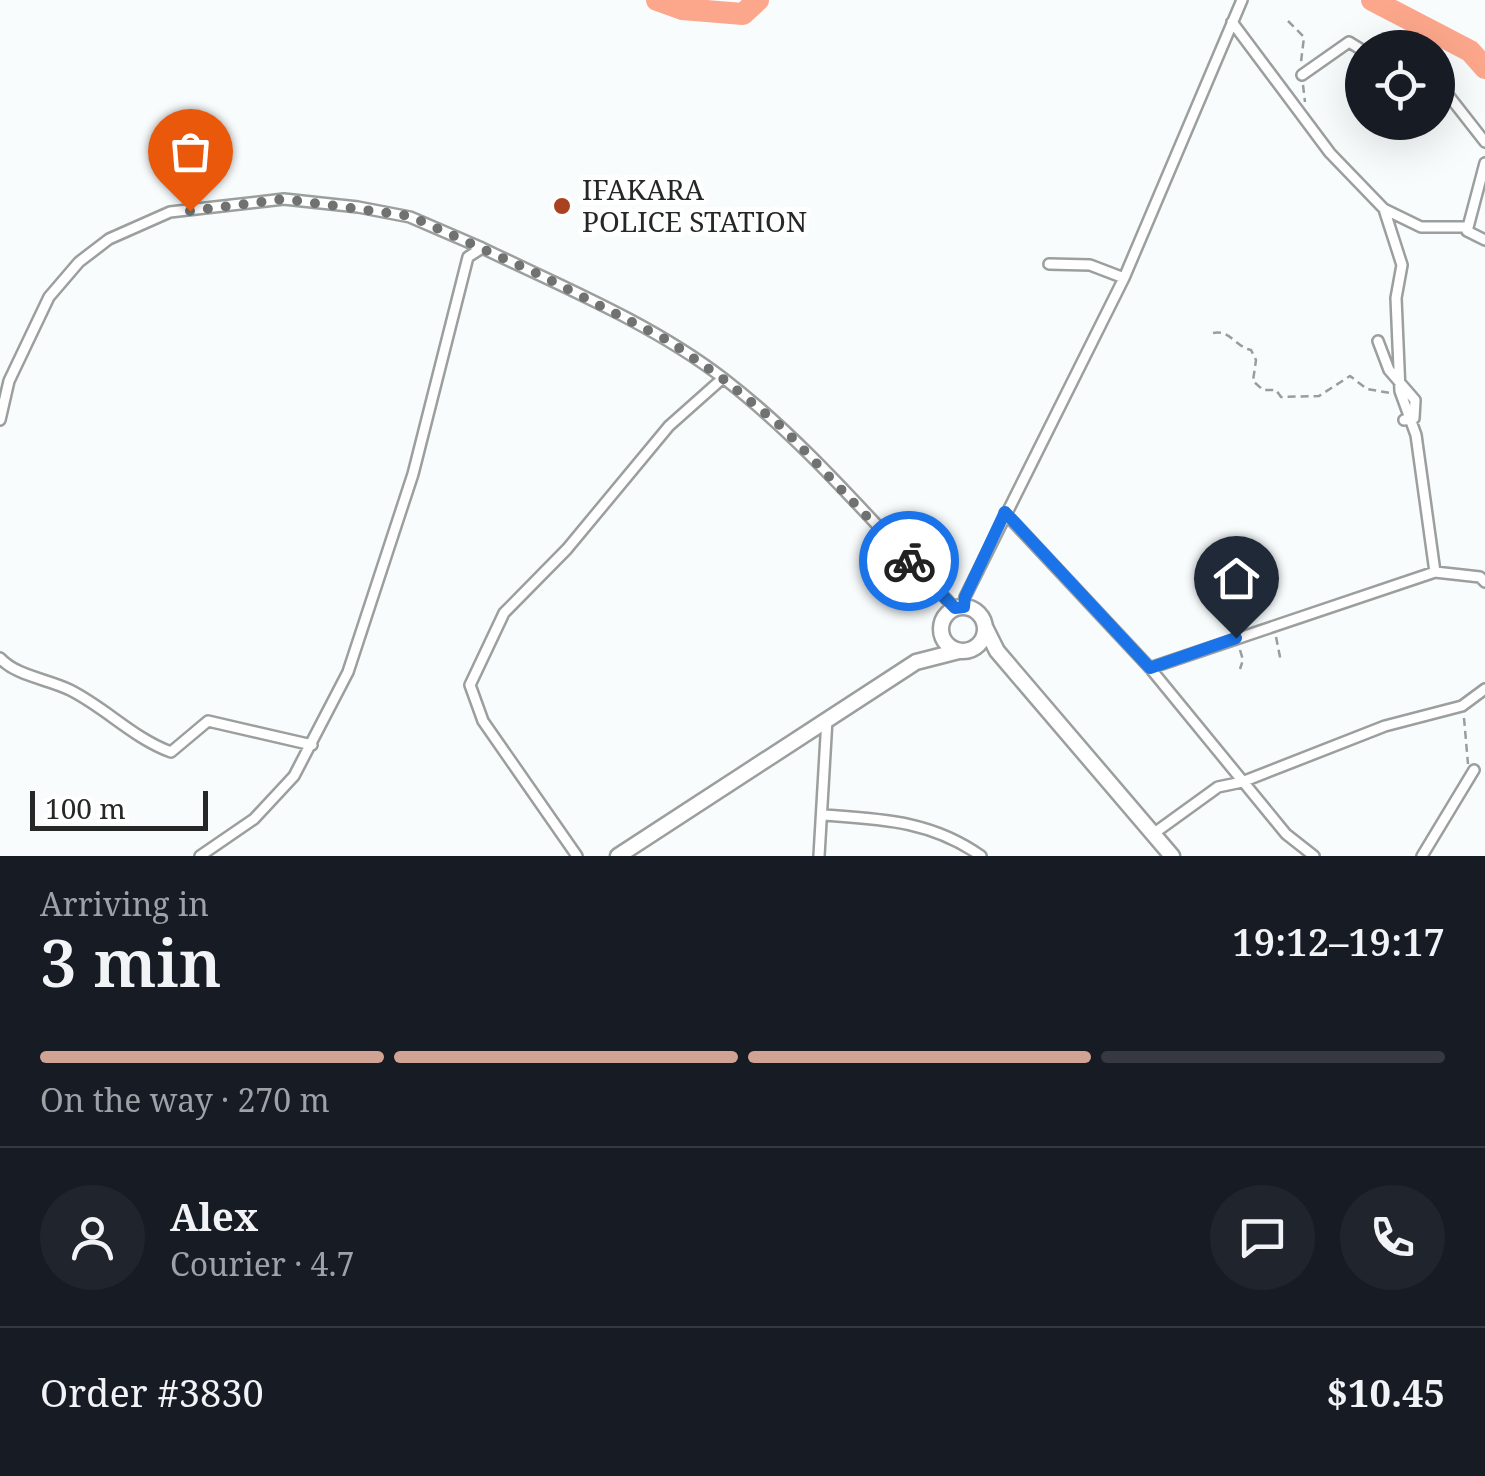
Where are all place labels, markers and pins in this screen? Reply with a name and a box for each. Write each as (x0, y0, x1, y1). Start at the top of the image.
pin (148, 109, 233, 212)
place label: IFAKARA POLICE STATION (582, 170, 807, 240)
marker: IFAKARA POLICE STATION (551, 195, 573, 217)
pin (1194, 536, 1279, 639)

